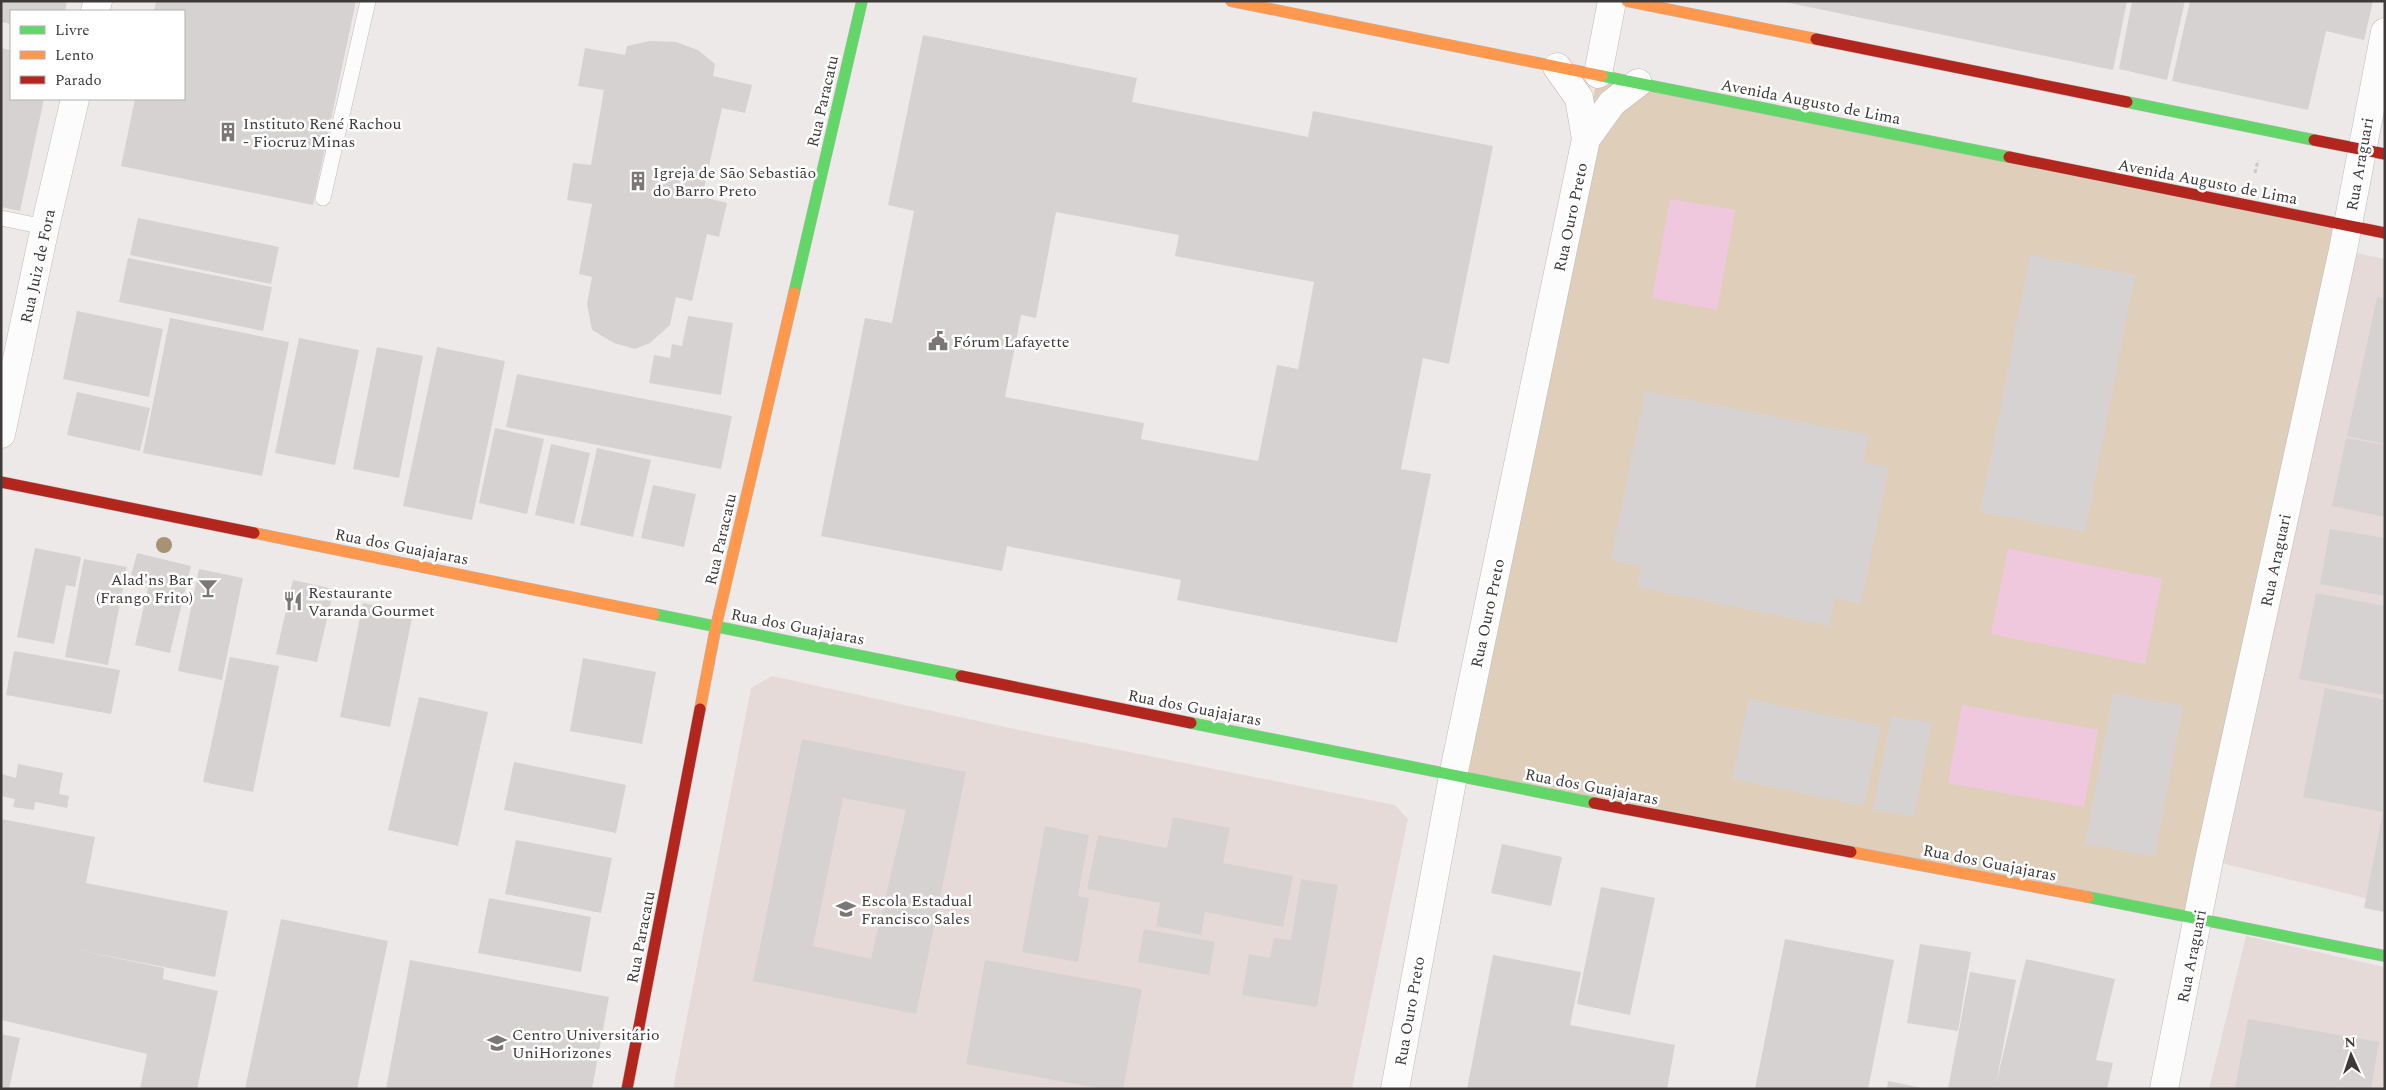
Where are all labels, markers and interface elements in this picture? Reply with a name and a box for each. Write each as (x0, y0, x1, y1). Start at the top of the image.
legend (10, 10, 185, 100)
text: Livre (55, 19, 90, 42)
text: Lento (55, 44, 94, 67)
street label: Rua Paracatu (801, 53, 845, 150)
text: Parado (55, 69, 102, 92)
street label: Avenida Augusto de Lima (1719, 73, 1903, 131)
place label: Instituto René Rachou - Fiocruz Minas (243, 112, 401, 154)
street label: Rua Araguari (2340, 116, 2380, 213)
building icon: Instituto René Rachou - Fiocruz Minas (217, 121, 239, 143)
street label: Avenida Augusto de Lima (2116, 153, 2300, 211)
place label: Igreja de São Sebastião do Barro Preto (653, 161, 816, 203)
street label: Rua Ouro Preto (1548, 161, 1594, 274)
building icon: Igreja de São Sebastião do Barro Preto (627, 170, 649, 192)
street label: Rua Juiz de Fora (14, 207, 62, 326)
public building icon: Fórum Lafayette (927, 330, 949, 352)
place label: Fórum Lafayette (953, 330, 1070, 354)
street label: Rua Paracatu (699, 491, 743, 588)
street label: Rua Araguari (2254, 511, 2298, 609)
street label: Rua dos Guajajaras (333, 522, 471, 572)
street label: Rua Ouro Preto (1465, 557, 1511, 670)
place label: Alad'ns Bar (Frango Frito) (96, 568, 193, 610)
bar icon: Alad'ns Bar (Frango Frito) (197, 577, 219, 599)
place label: Restaurante Varanda Gourmet (308, 581, 435, 623)
restaurant icon: Restaurante Varanda Gourmet (282, 590, 304, 612)
street label: Rua dos Guajajaras (729, 602, 867, 652)
street label: Rua dos Guajajaras (1126, 683, 1264, 733)
street label: Rua dos Guajajaras (1523, 762, 1661, 812)
street label: Rua dos Guajajaras (1921, 838, 2059, 888)
street label: Rua Paracatu (620, 889, 662, 985)
place label: Escola Estadual Francisco Sales (861, 889, 972, 931)
school or university icon: Escola Estadual Francisco Sales (835, 898, 857, 920)
street label: Rua Araguari (2171, 908, 2213, 1005)
street label: Rua Ouro Preto (1389, 955, 1431, 1068)
place label: Centro Universitário UniHorizones (512, 1023, 660, 1065)
north arrow (2326, 1030, 2376, 1080)
school or university icon: Centro Universitário UniHorizones (486, 1032, 508, 1054)
text: N (2344, 1032, 2357, 1053)

